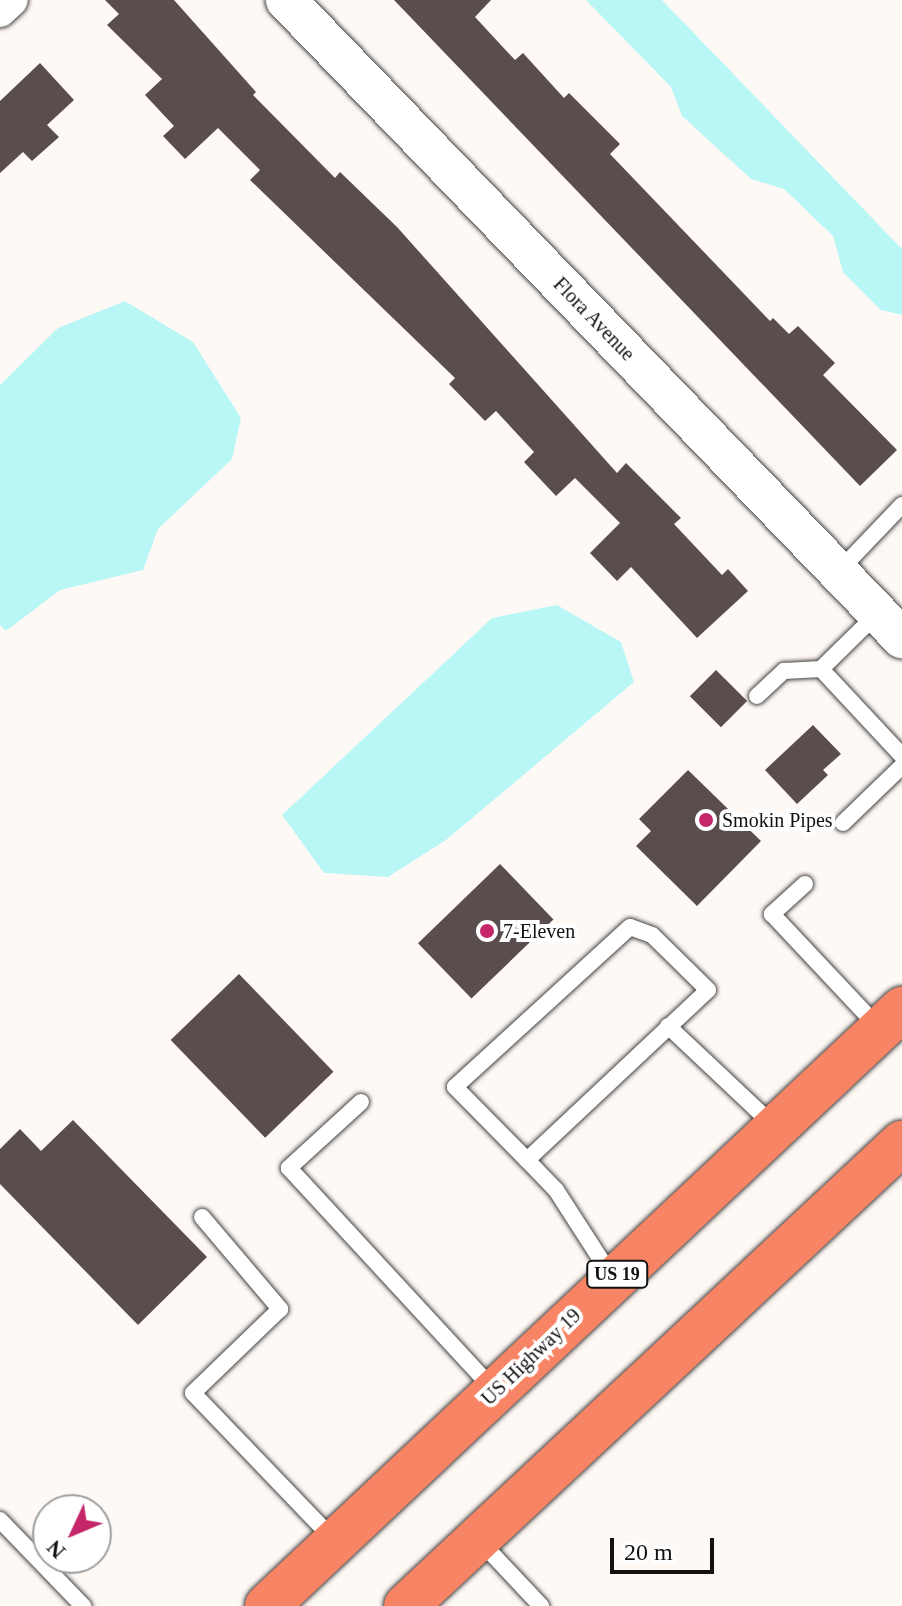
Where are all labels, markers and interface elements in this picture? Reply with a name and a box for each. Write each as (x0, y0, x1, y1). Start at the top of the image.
street label: Flora Avenue (548, 272, 640, 366)
place label: Smokin Pipes (722, 808, 833, 832)
marker: Smokin Pipes (697, 811, 715, 829)
place label: 7-Eleven (503, 919, 575, 943)
marker: 7-Eleven (478, 922, 496, 940)
road number: US 19 (585, 1260, 649, 1288)
street label: US Highway 19 (476, 1304, 586, 1410)
north arrow (32, 1494, 112, 1574)
scale bar (614, 1522, 718, 1572)
text: N (41, 1535, 70, 1564)
text: 20 m (624, 1539, 673, 1565)

